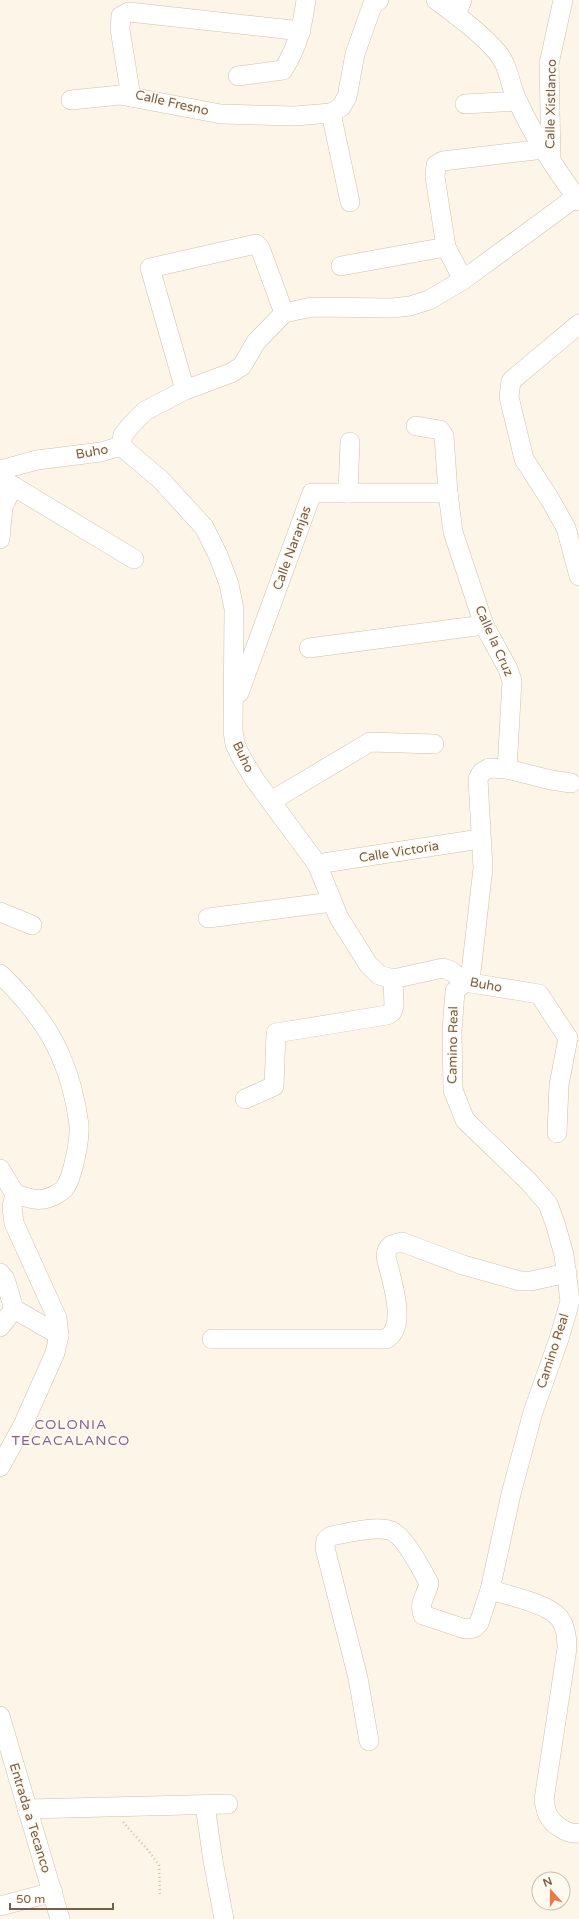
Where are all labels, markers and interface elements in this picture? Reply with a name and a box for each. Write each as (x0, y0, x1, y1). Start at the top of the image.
street label: Calle Xistlanco (542, 59, 560, 149)
street label: Calle Fresno (134, 87, 211, 119)
street label: Buho (75, 441, 110, 463)
street label: Calle Naranjas (269, 504, 315, 592)
street label: Calle la Cruz (471, 603, 517, 679)
street label: Buho (229, 739, 257, 775)
street label: Calle Victoria (358, 838, 440, 866)
street label: Buho (469, 974, 504, 996)
street label: Camino Real (444, 1006, 462, 1084)
street label: Camino Real (533, 1311, 573, 1391)
district label: COLONIA TECACALANCO (12, 1416, 130, 1449)
street label: Entrada a Tecanco (6, 1761, 54, 1875)
north arrow (531, 1871, 571, 1911)
text: N (541, 1874, 554, 1890)
scale bar (10, 1885, 113, 1911)
text: 50 m (16, 1892, 45, 1906)

